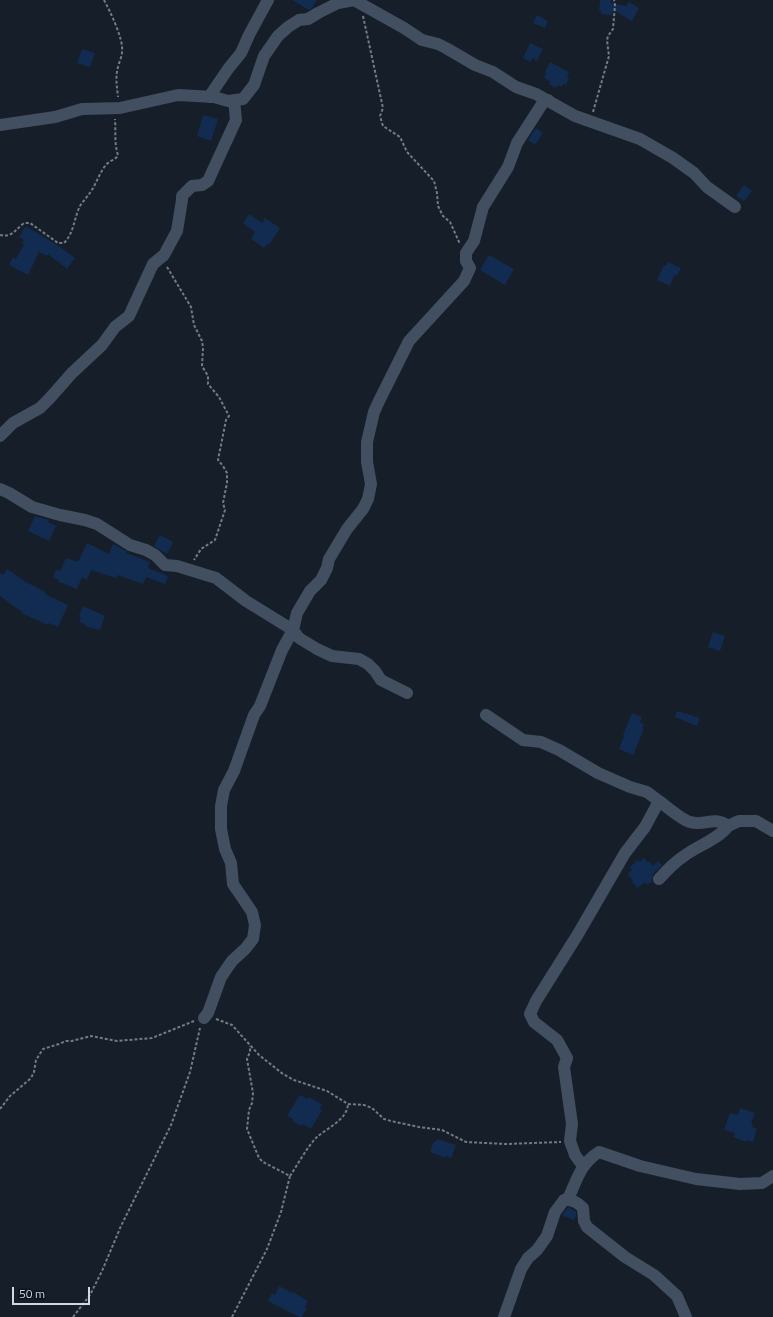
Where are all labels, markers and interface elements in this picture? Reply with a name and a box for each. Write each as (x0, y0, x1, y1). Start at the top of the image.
scale bar (14, 1279, 92, 1305)
text: 50 m (19, 1284, 45, 1303)

